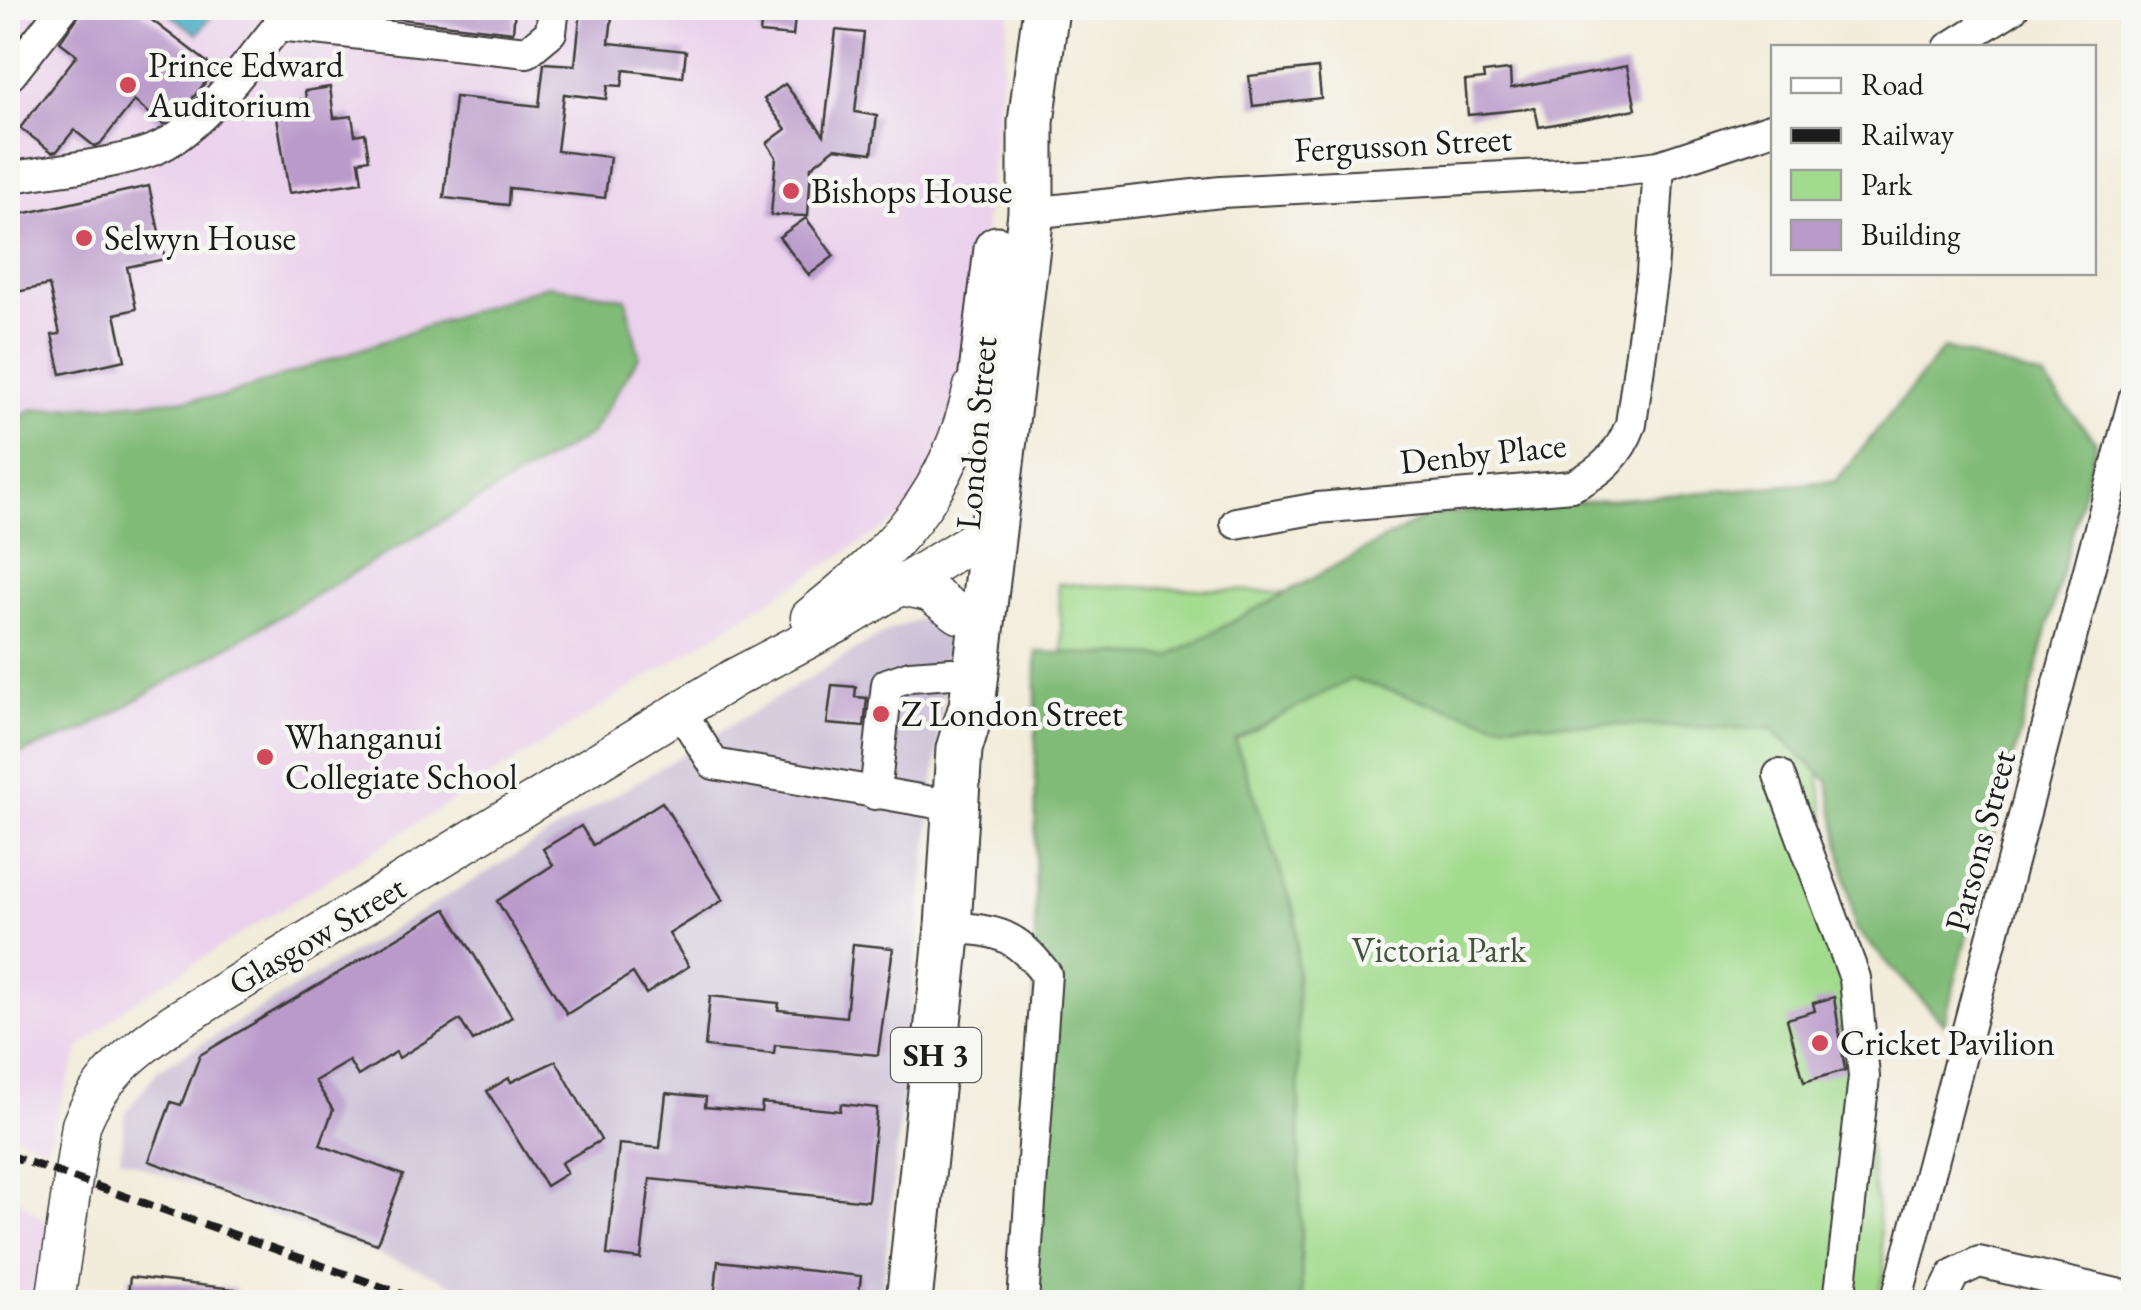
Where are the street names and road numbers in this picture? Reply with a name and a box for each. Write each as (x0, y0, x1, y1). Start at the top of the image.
street label: Fergusson Street (1293, 115, 1513, 172)
street label: London Street (945, 335, 1006, 531)
street label: Denby Place (1398, 421, 1568, 484)
street label: Parsons Street (1934, 745, 2025, 936)
street label: Glasgow Street (220, 864, 414, 1005)
road number: SH 3 (891, 1028, 981, 1082)

